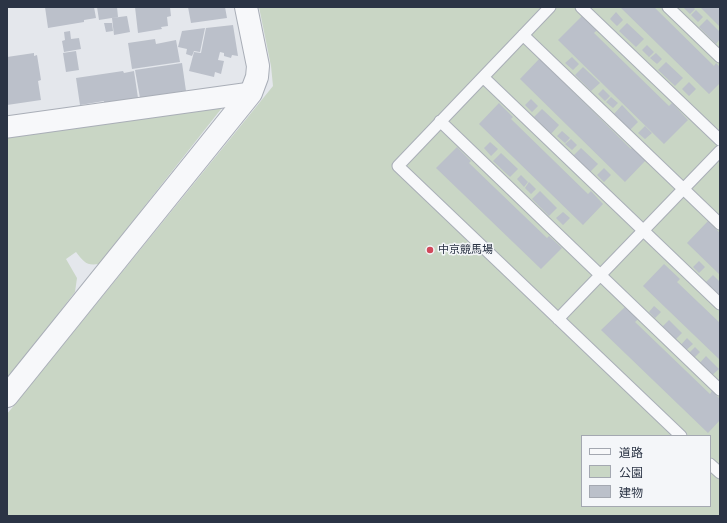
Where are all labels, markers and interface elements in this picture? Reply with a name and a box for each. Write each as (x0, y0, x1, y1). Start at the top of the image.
place label: 中京競馬場 (438, 243, 493, 257)
marker: 中京競馬場 (425, 245, 435, 255)
legend (581, 435, 711, 507)
text: 道路 (619, 446, 643, 460)
text: 公園 (619, 466, 643, 480)
text: 建物 (619, 486, 643, 500)

